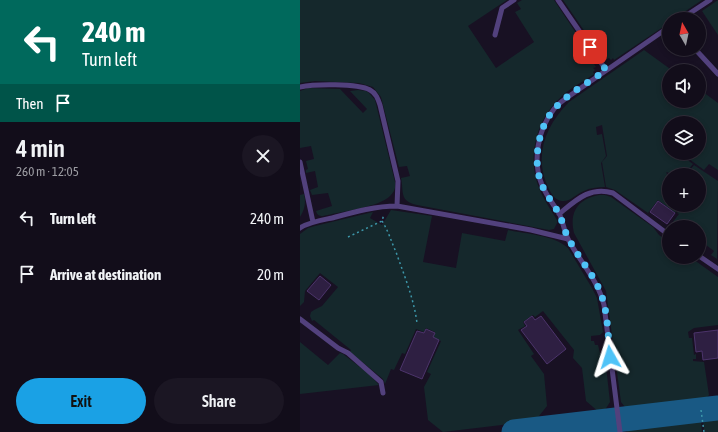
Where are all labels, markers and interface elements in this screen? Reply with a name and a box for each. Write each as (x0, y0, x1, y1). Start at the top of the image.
north arrow (662, 12, 706, 56)
map controls (662, 12, 706, 264)
icon: left (16, 16, 68, 68)
text: 240 m (82, 16, 145, 48)
pin (573, 30, 607, 64)
icon: arrive (579, 36, 601, 58)
text: Turn left (82, 49, 137, 70)
button: sound (662, 64, 706, 108)
icon: arrive (52, 92, 74, 114)
text: Then (16, 95, 44, 112)
button: layers (662, 116, 706, 160)
text: 4 min (16, 135, 65, 162)
button: close (242, 135, 284, 177)
text: 260 m · 12:05 (16, 164, 79, 179)
button: + (662, 168, 706, 212)
icon: left (16, 207, 38, 229)
text: Turn left (50, 210, 96, 227)
text: 240 m (250, 210, 284, 227)
button: − (662, 220, 706, 264)
icon: arrive (16, 263, 38, 285)
text: Arrive at destination (50, 266, 161, 283)
text: 20 m (257, 266, 284, 283)
position arrow (589, 336, 631, 378)
button: Exit (16, 378, 146, 424)
button: Share (154, 378, 284, 424)

